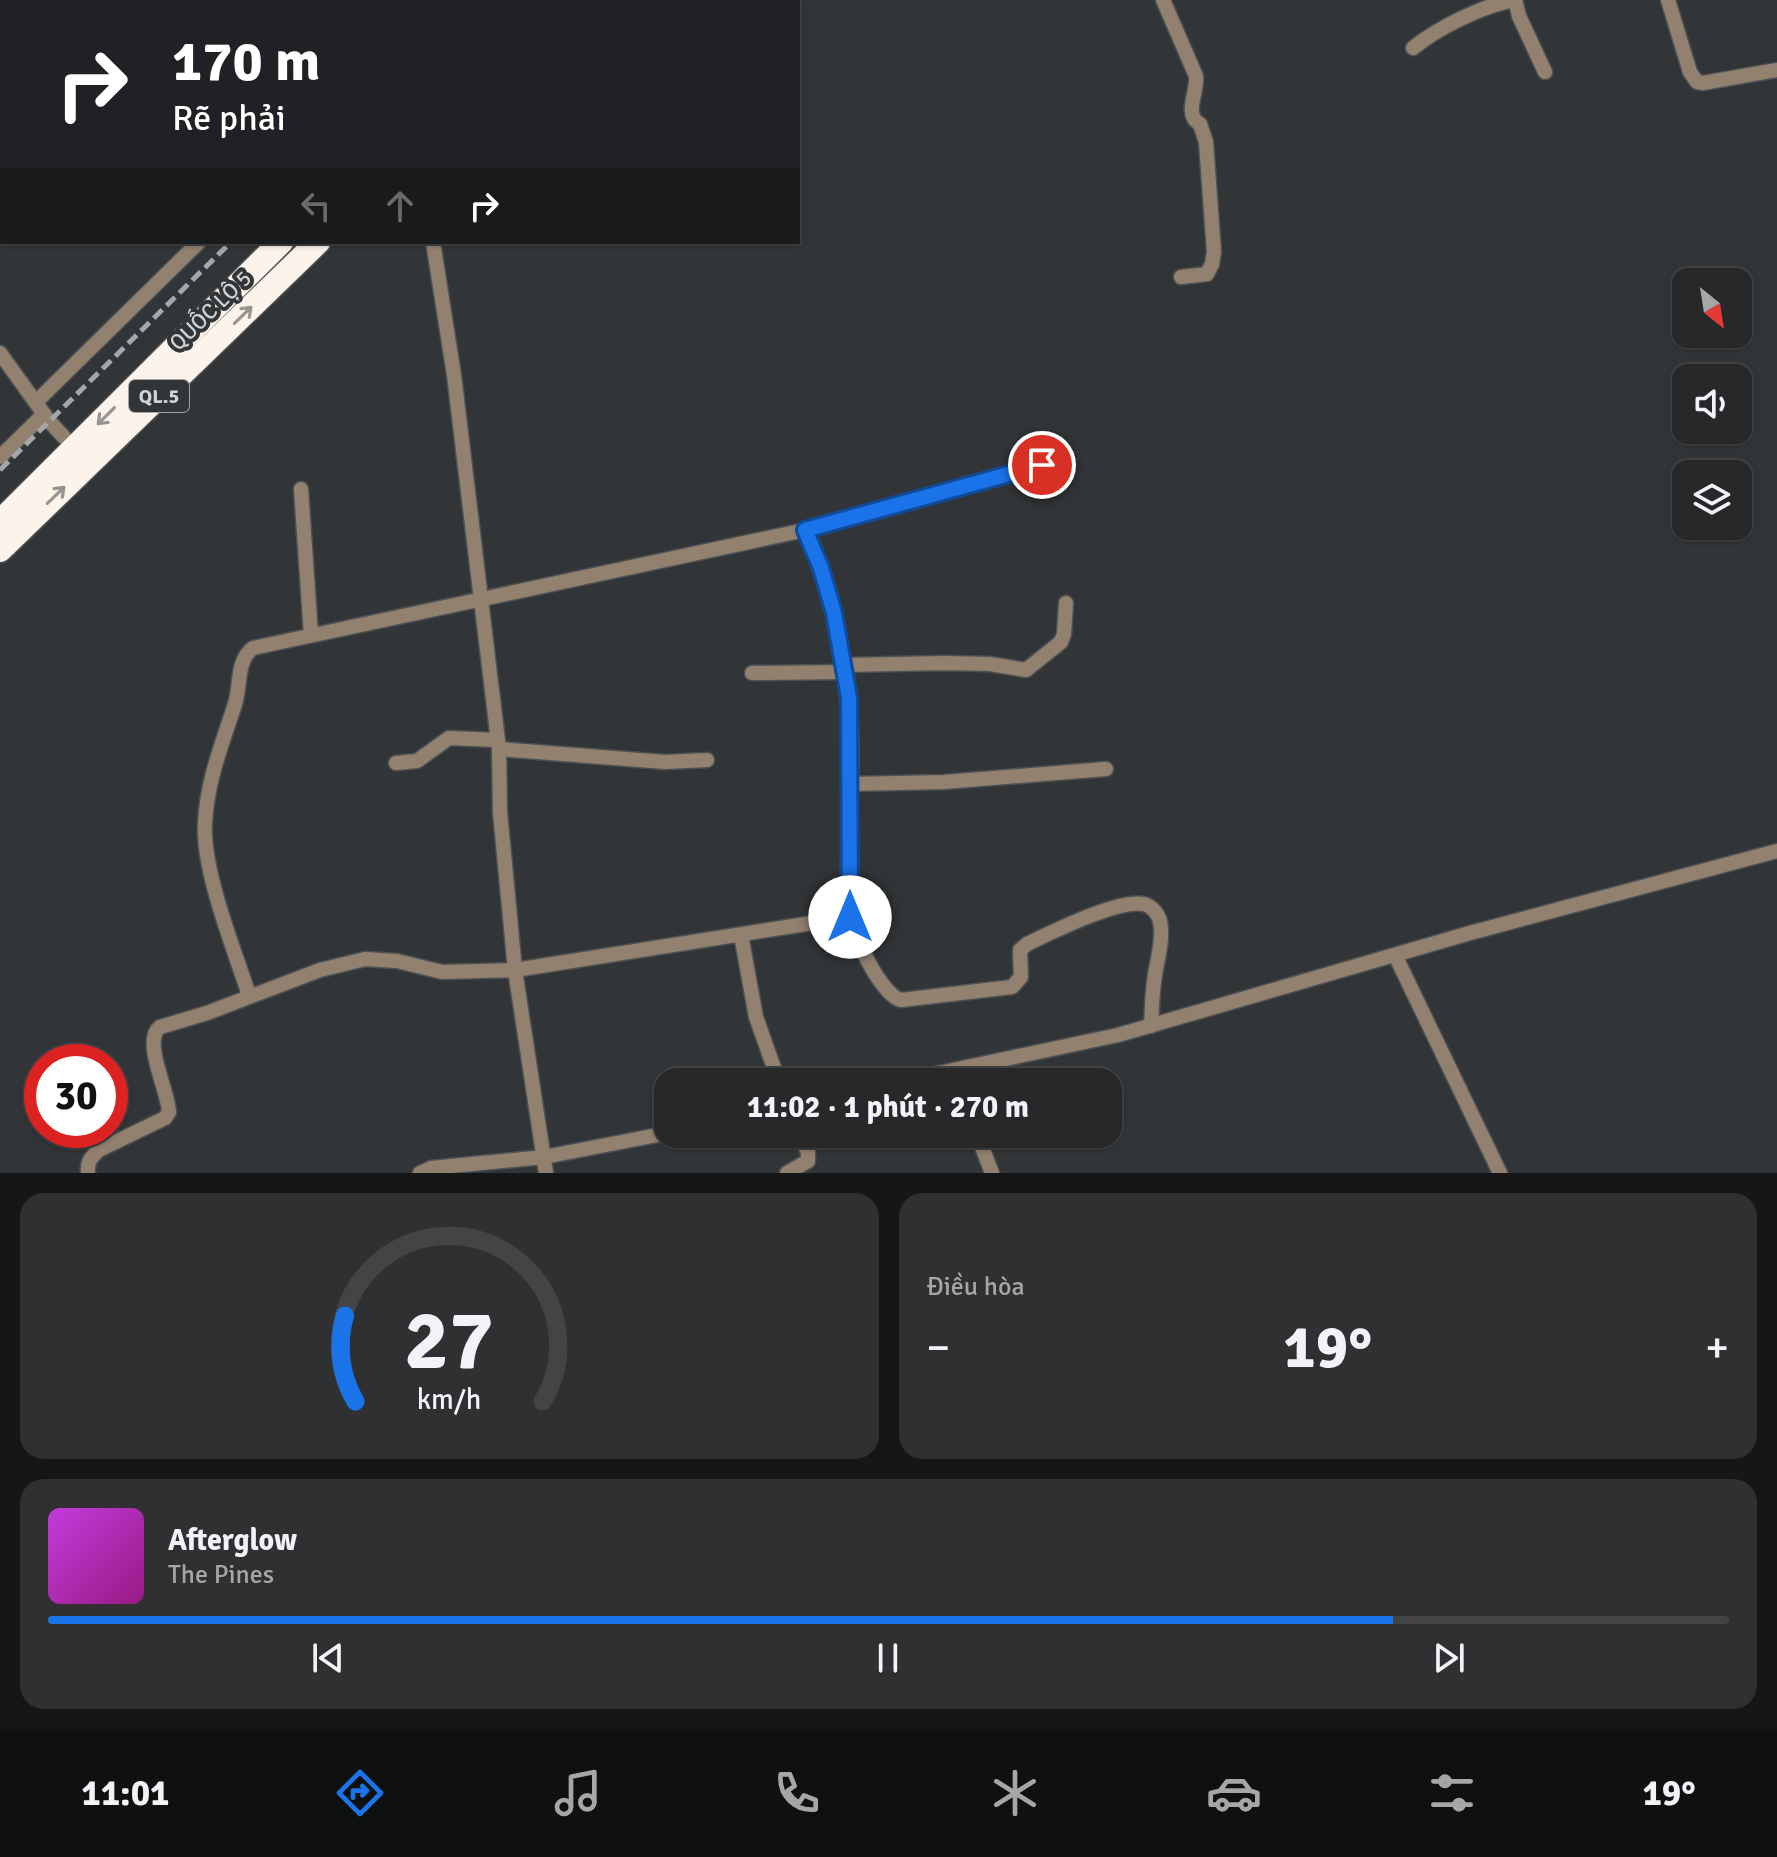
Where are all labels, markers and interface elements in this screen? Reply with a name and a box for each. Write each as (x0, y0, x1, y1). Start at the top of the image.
text: 170 m (172, 27, 320, 96)
icon: right (40, 32, 144, 136)
text: Rẽ phải (172, 96, 286, 141)
icon: left (294, 184, 338, 228)
icon: ahead (378, 184, 422, 228)
icon: right (462, 184, 506, 228)
street label: QUỐC LỘ 5 (162, 263, 257, 356)
north arrow (1672, 268, 1752, 348)
map controls (1672, 268, 1752, 540)
one-way arrow (233, 305, 253, 324)
button: sound (1672, 364, 1752, 444)
road number: QL.5 (129, 380, 189, 412)
one-way arrow (97, 406, 116, 426)
pin (1008, 431, 1076, 499)
icon: arrive (1020, 443, 1064, 487)
button: layers (1672, 460, 1752, 540)
one-way arrow (46, 486, 65, 505)
position arrow (808, 875, 892, 959)
speed limit sign: 30 (24, 1044, 128, 1148)
text: 11:02 · 1 phút · 270 m (747, 1089, 1029, 1126)
text: Điều hòa (927, 1271, 1025, 1303)
text: 27 (404, 1290, 494, 1392)
text: 19° (1283, 1311, 1372, 1385)
text: − (927, 1321, 950, 1375)
text: + (1705, 1321, 1729, 1375)
text: km/h (417, 1382, 482, 1417)
text: Afterglow (168, 1522, 297, 1559)
text: The Pines (168, 1559, 274, 1591)
icon: previous (306, 1636, 350, 1680)
icon: pause (866, 1636, 910, 1680)
icon: next (1427, 1636, 1471, 1680)
icon: directions (332, 1765, 388, 1821)
icon: music (550, 1765, 606, 1821)
icon: phone (769, 1765, 825, 1821)
icon: climate (987, 1765, 1043, 1821)
icon: car (1206, 1765, 1262, 1821)
icon: filters (1424, 1765, 1480, 1821)
text: 11:01 (81, 1771, 170, 1816)
text: 19° (1642, 1771, 1696, 1816)

